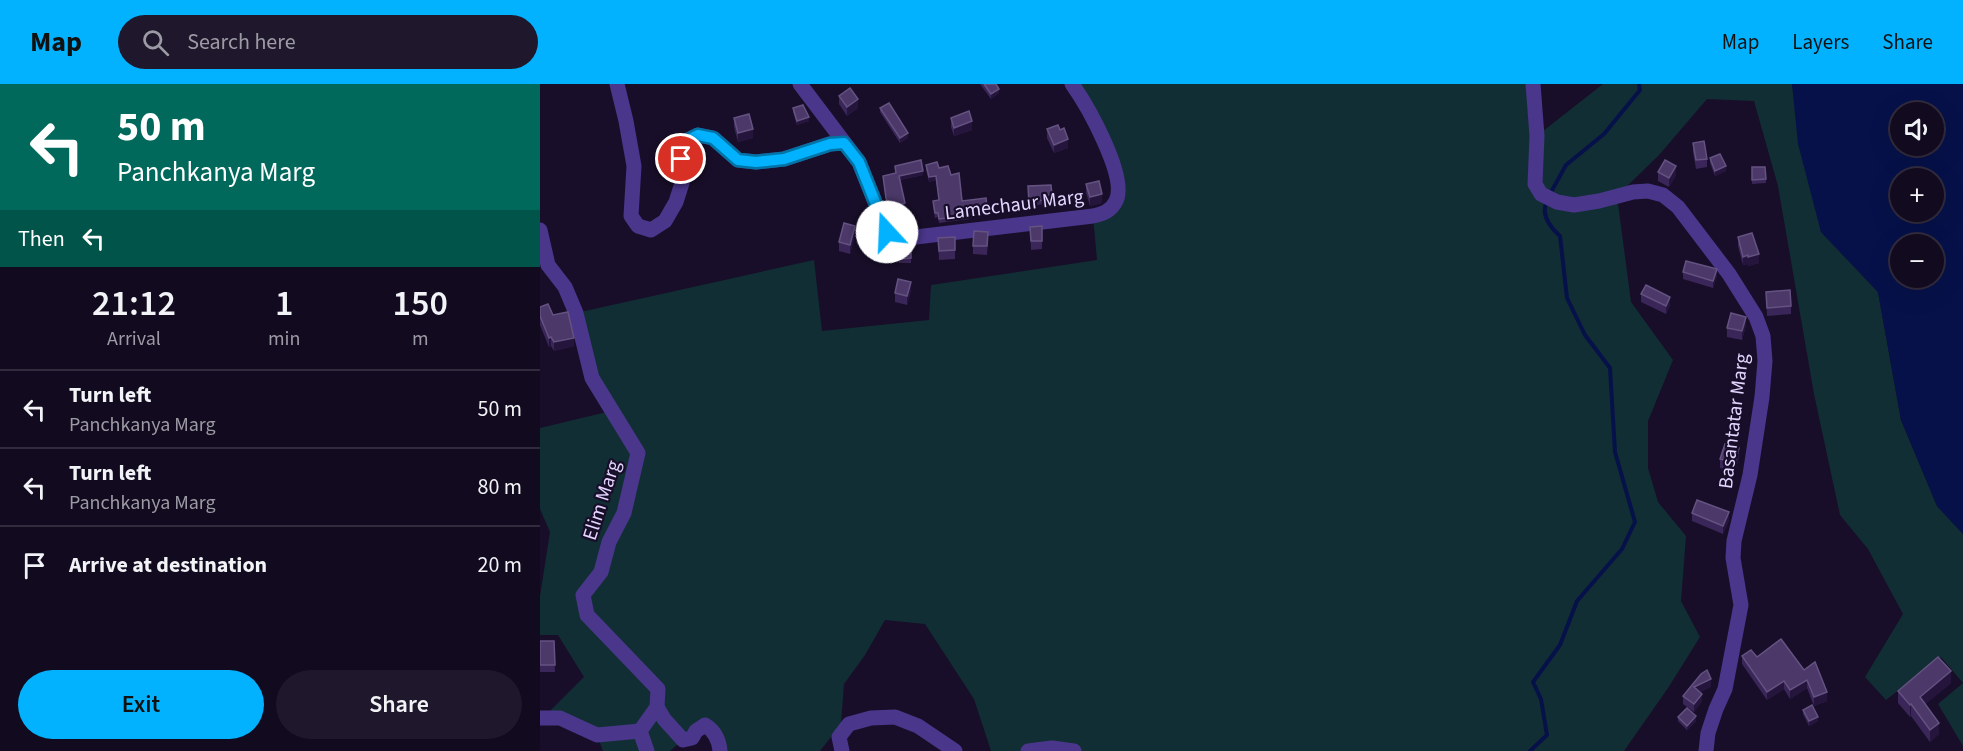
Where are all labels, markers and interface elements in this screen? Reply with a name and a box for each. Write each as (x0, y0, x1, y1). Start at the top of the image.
search box (118, 15, 538, 69)
text: Map (30, 22, 82, 62)
icon: search (139, 26, 172, 59)
text: Search here (187, 26, 296, 58)
text: Map (1722, 27, 1759, 57)
text: Layers (1792, 27, 1849, 57)
text: Share (1882, 27, 1933, 57)
text: 50 m (117, 97, 206, 157)
map controls (1890, 102, 1944, 288)
button: sound (1890, 102, 1944, 156)
icon: left (18, 108, 96, 186)
pin (655, 133, 706, 184)
icon: arrive (664, 142, 697, 175)
text: Panchkanya Marg (117, 153, 315, 192)
button: + (1890, 168, 1944, 222)
street label: Lamechaur Marg (943, 183, 1085, 227)
position arrow (855, 200, 919, 264)
icon: left (77, 222, 110, 255)
text: Then (18, 223, 65, 255)
button: − (1890, 234, 1944, 288)
text: 21:12 (92, 278, 176, 329)
text: 1 (275, 278, 293, 329)
text: 150 (392, 278, 448, 329)
text: Arrival (107, 325, 161, 353)
text: min (268, 325, 300, 353)
text: m (412, 325, 428, 353)
street label: Basantatar Marg (1712, 352, 1756, 490)
text: Turn left (69, 379, 151, 411)
icon: left (18, 393, 51, 426)
text: 50 m (477, 393, 522, 425)
text: Panchkanya Marg (69, 411, 216, 439)
text: Turn left (69, 457, 151, 489)
street label: Elim Marg (576, 457, 628, 544)
icon: left (18, 471, 51, 504)
text: 80 m (477, 471, 522, 503)
text: Panchkanya Marg (69, 489, 216, 517)
icon: arrive (18, 549, 51, 582)
text: Arrive at destination (69, 549, 267, 581)
text: 20 m (477, 549, 522, 581)
button: Exit (18, 670, 264, 739)
button: Share (276, 670, 522, 739)

